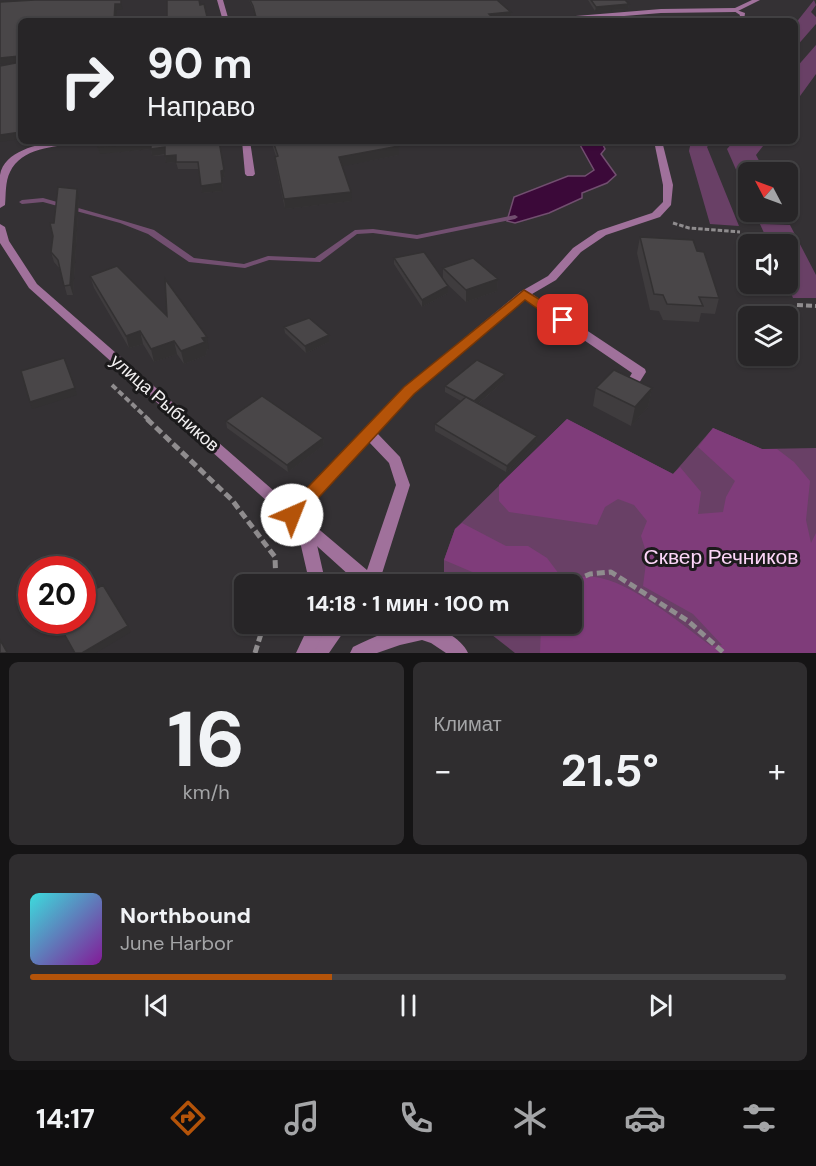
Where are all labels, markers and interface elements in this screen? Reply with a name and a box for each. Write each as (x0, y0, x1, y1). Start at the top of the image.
text: 90 m (147, 36, 253, 91)
icon: right (48, 42, 126, 120)
text: Направо (147, 89, 255, 124)
north arrow (738, 162, 798, 222)
map controls (738, 162, 798, 366)
button: sound (738, 234, 798, 294)
pin (537, 294, 588, 345)
icon: arrive (546, 303, 579, 336)
button: layers (738, 306, 798, 366)
street label: улица Рыбников (105, 349, 225, 457)
position arrow (260, 483, 324, 547)
park label: Сквер Речников (644, 543, 798, 571)
speed limit sign: 20 (18, 556, 96, 634)
text: 14:18 · 1 мин · 100 m (307, 589, 509, 618)
text: 16 (167, 689, 245, 790)
text: Климат (434, 711, 502, 737)
text: 21.5° (561, 741, 659, 800)
text: − (434, 749, 452, 792)
text: + (768, 749, 786, 792)
text: km/h (183, 779, 230, 805)
text: Northbound (120, 901, 251, 930)
text: June Harbor (120, 930, 233, 956)
icon: previous (140, 989, 173, 1022)
icon: pause (392, 989, 425, 1022)
icon: next (644, 989, 677, 1022)
icon: directions (167, 1097, 209, 1139)
icon: music (281, 1097, 323, 1139)
icon: phone (395, 1097, 437, 1139)
icon: climate (509, 1097, 551, 1139)
icon: car (624, 1097, 666, 1139)
icon: filters (738, 1097, 780, 1139)
text: 14:17 (36, 1101, 95, 1136)

